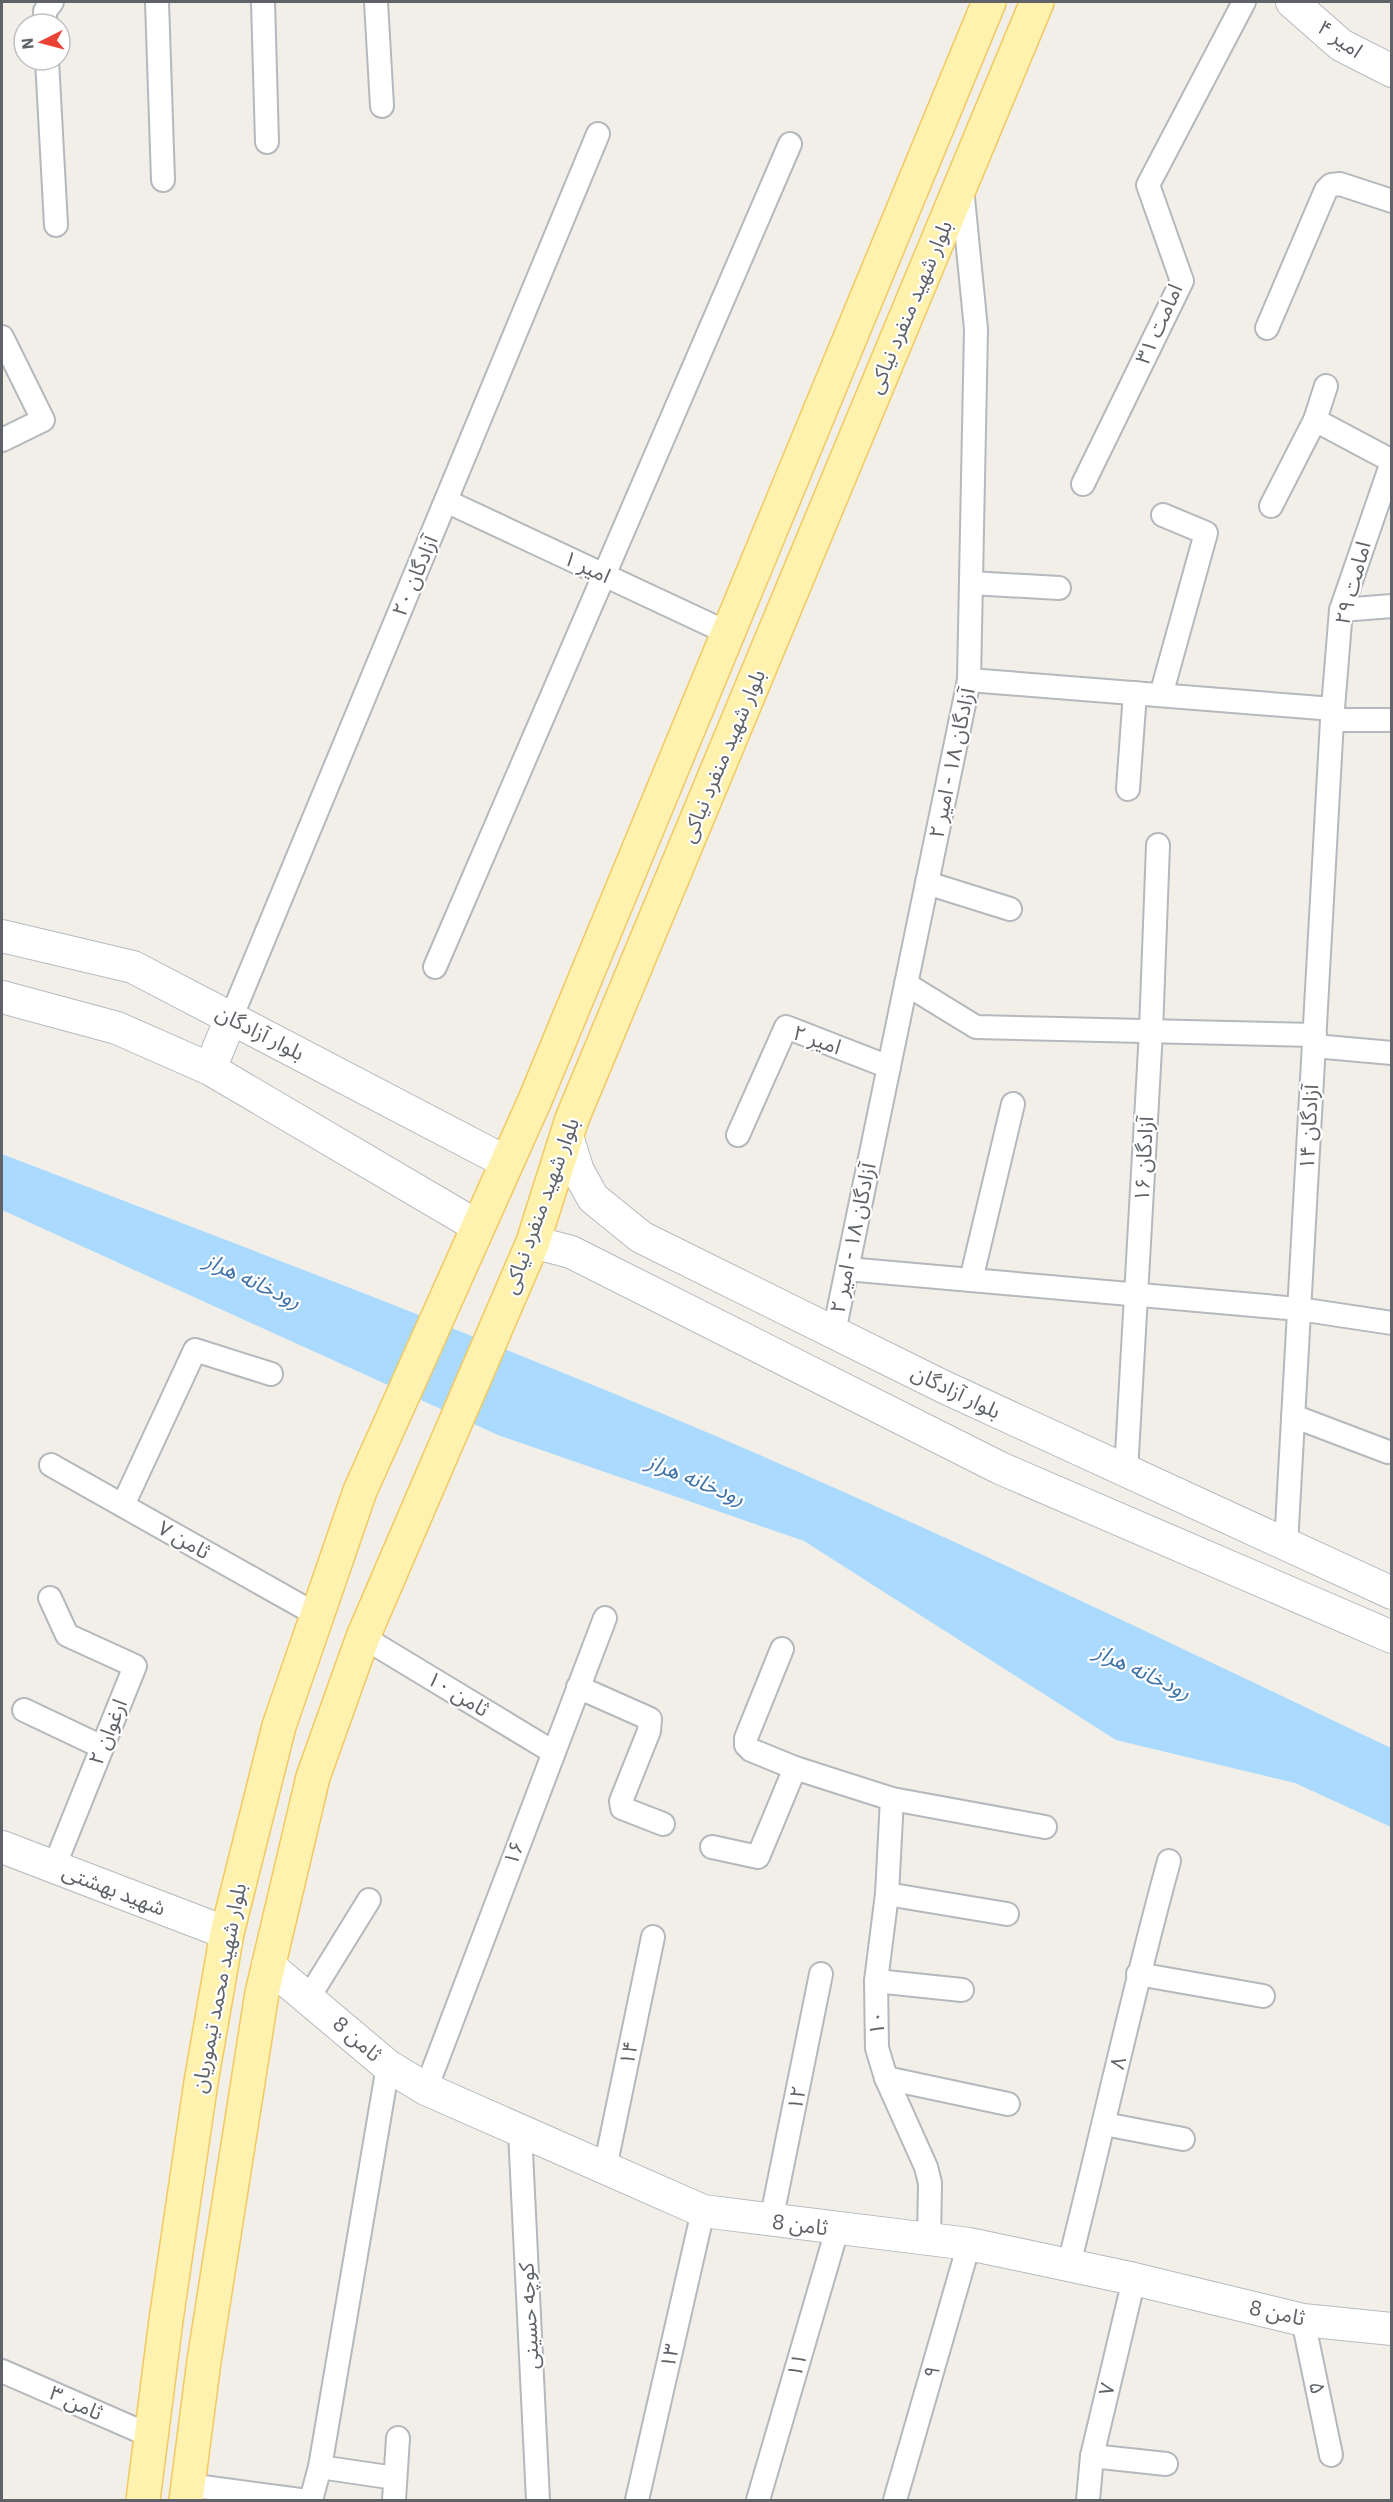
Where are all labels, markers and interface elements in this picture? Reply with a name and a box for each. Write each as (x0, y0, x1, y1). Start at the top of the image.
north arrow (12, 12, 72, 72)
street label: امیر ۴ (1312, 13, 1369, 64)
text: N (17, 37, 38, 50)
street label: بلوار شهید منفرد نیاکی (860, 216, 958, 397)
street label: امامت ۳۱ (1128, 279, 1188, 368)
street label: آزادگان ۲۰ (385, 530, 444, 620)
street label: امامت ۲۹ (1327, 538, 1377, 627)
street label: امیر ۱ (559, 543, 616, 589)
street label: بلوار شهید منفرد نیاکی (673, 665, 771, 846)
street label: آزادگان ۱۸ - امیر ۲ (921, 684, 981, 840)
street label: بلوار آزادگان (211, 998, 309, 1066)
street label: امیر ۲ (790, 1018, 845, 1060)
street label: آزادگان ۱۴ (1292, 1083, 1324, 1170)
street label: بلوار شهید منفرد نیاکی (495, 1114, 585, 1298)
street label: آزادگان ۱۶ (1127, 1115, 1159, 1202)
street label: آزادگان ۱۸ - امیر ۲ (822, 1159, 882, 1315)
water label: رودخانه هراز (198, 1244, 306, 1315)
street label: بلوار آزادگان (907, 1358, 1006, 1425)
water label: رودخانه هراز (641, 1445, 750, 1511)
street label: ثامن ۷ (153, 1513, 216, 1565)
water label: رودخانه هراز (1088, 1635, 1196, 1706)
street label: ثامن ۱۰ (422, 1664, 495, 1723)
street label: ارغوان ۲ (81, 1694, 133, 1769)
street label: ۱۶ (496, 1836, 530, 1869)
street label: شهید بهشتی (59, 1857, 170, 1922)
street label: بلوار شهید محمد تیموریان (184, 1880, 252, 2095)
street label: ثامن 8 (327, 2009, 388, 2067)
street label: ۱۰ (862, 2011, 890, 2035)
street label: ۱۴ (612, 2038, 644, 2067)
street label: ۸ (1102, 2054, 1132, 2072)
street label: ۱۲ (780, 2083, 812, 2112)
street label: ثامن 8 (770, 2207, 830, 2241)
street label: کوچه حسینی (511, 2262, 545, 2370)
street label: ثامن 8 (1247, 2292, 1308, 2332)
street label: ۱۳ (653, 2341, 685, 2371)
street label: ۱۱ (779, 2349, 813, 2380)
street label: ۹ (916, 2362, 946, 2381)
street label: ثامن ۳ (45, 2378, 108, 2426)
street label: ۵ (1303, 2379, 1333, 2397)
street label: ۷ (1091, 2380, 1121, 2398)

